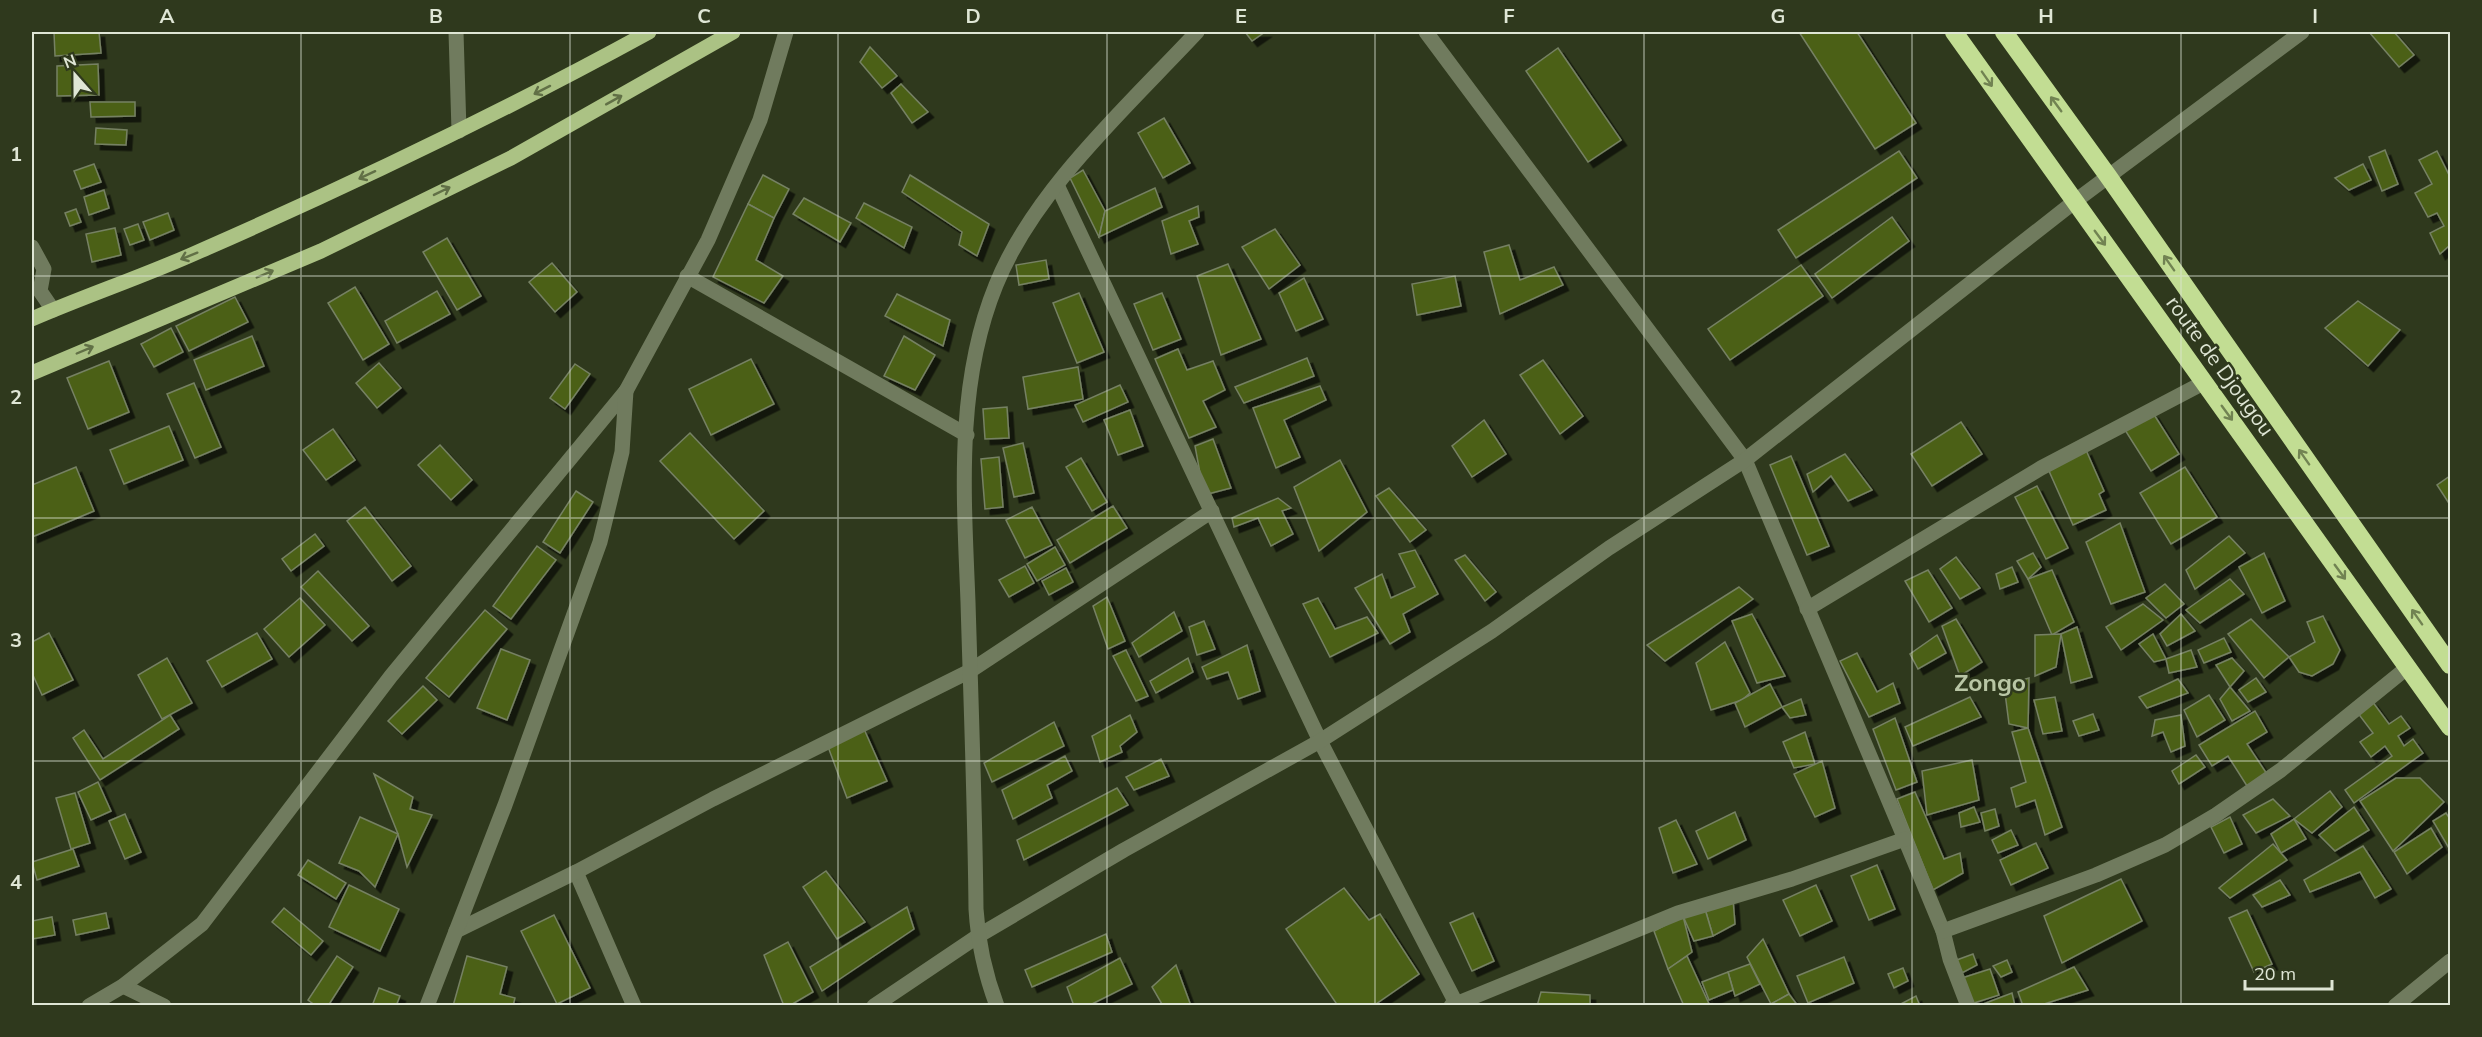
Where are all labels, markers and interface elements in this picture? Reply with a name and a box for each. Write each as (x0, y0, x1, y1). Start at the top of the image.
text: A (160, 3, 175, 28)
text: B (429, 3, 443, 28)
text: C (697, 3, 711, 28)
text: D (965, 3, 981, 28)
text: E (1235, 3, 1247, 28)
text: F (1503, 3, 1515, 28)
text: G (1771, 3, 1785, 28)
text: H (2038, 3, 2054, 28)
text: I (2312, 3, 2318, 28)
north arrow (45, 45, 105, 105)
text: N (60, 49, 79, 72)
one-way arrow (1981, 71, 1993, 87)
one-way arrow (533, 84, 551, 96)
one-way arrow (604, 94, 622, 105)
one-way arrow (2050, 96, 2062, 112)
text: 1 (10, 141, 22, 166)
one-way arrow (358, 169, 376, 181)
one-way arrow (432, 185, 450, 197)
one-way arrow (2094, 230, 2106, 246)
one-way arrow (180, 251, 199, 262)
one-way arrow (2163, 256, 2175, 272)
one-way arrow (255, 268, 274, 279)
street label: route de Djougou (2161, 290, 2280, 441)
one-way arrow (76, 344, 94, 355)
text: 2 (10, 384, 22, 409)
one-way arrow (2221, 405, 2233, 421)
one-way arrow (2298, 450, 2310, 466)
one-way arrow (2334, 563, 2346, 579)
one-way arrow (2411, 609, 2423, 625)
text: 3 (10, 627, 22, 652)
district label: Zongo (1954, 667, 2026, 697)
text: 4 (10, 869, 22, 894)
scale bar (2245, 953, 2332, 991)
text: 20 m (2254, 962, 2296, 985)

